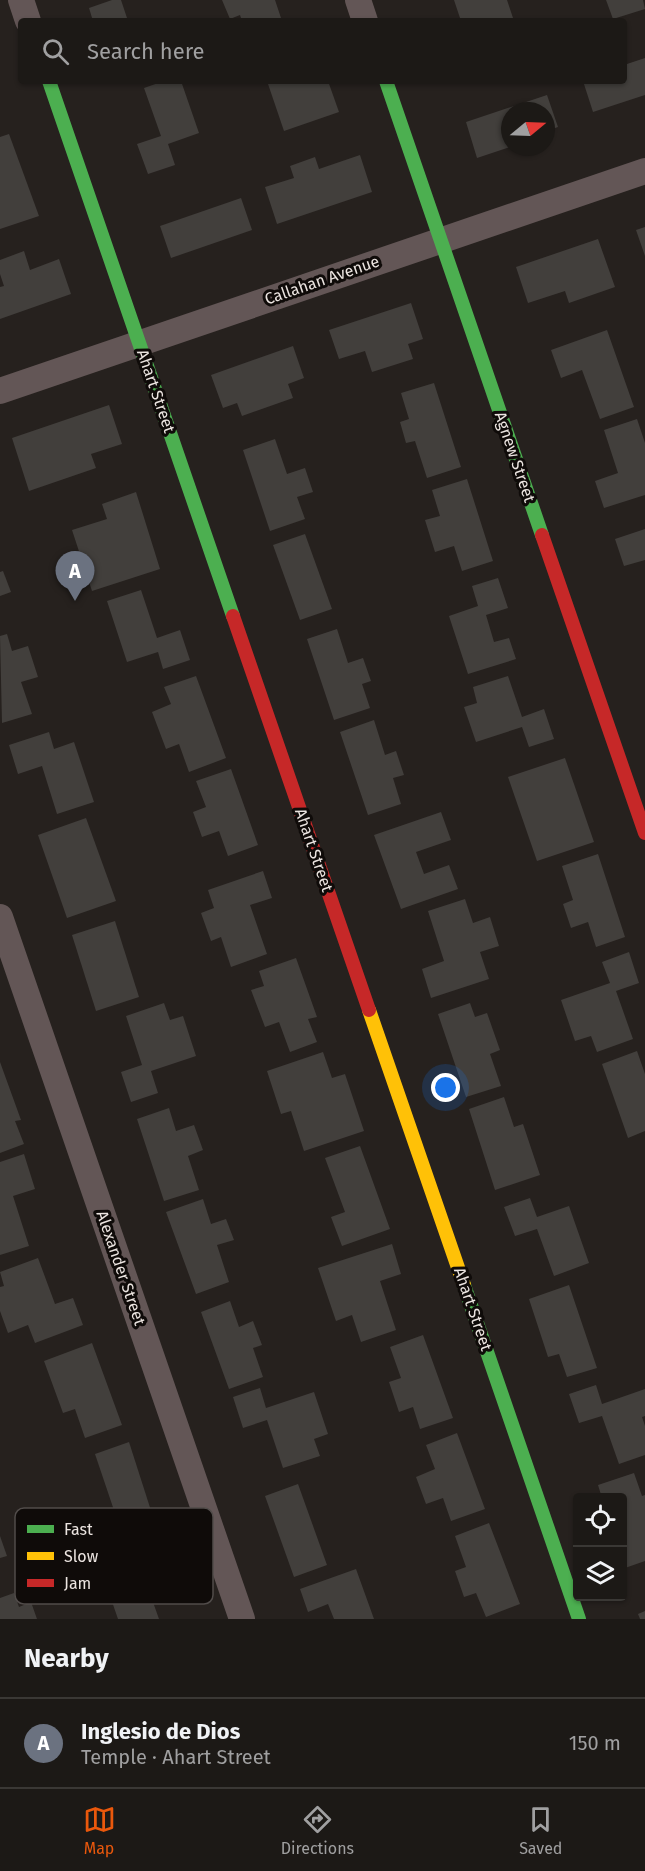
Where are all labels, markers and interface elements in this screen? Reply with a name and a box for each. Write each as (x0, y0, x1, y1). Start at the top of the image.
search box (18, 18, 627, 84)
icon: search (39, 35, 72, 68)
text: Search here (87, 38, 205, 65)
north arrow (501, 102, 555, 156)
street label: Callahan Avenue (262, 251, 382, 309)
street label: Ahart Street (133, 347, 179, 435)
street label: Agnew Street (491, 409, 539, 505)
pin: A (56, 552, 94, 601)
street label: Ahart Street (291, 806, 337, 894)
your location (431, 1073, 460, 1102)
street label: Alexander Street (92, 1208, 150, 1328)
street label: Ahart Street (450, 1265, 496, 1353)
map controls (573, 1493, 627, 1601)
button: locate (573, 1493, 627, 1547)
legend (15, 1508, 213, 1604)
text: Fast (64, 1520, 93, 1539)
text: Slow (64, 1547, 99, 1566)
button: layers (573, 1547, 627, 1601)
text: Jam (64, 1574, 91, 1593)
text: Nearby (24, 1643, 109, 1674)
text: Inglesio de Dios (81, 1718, 240, 1745)
text: A (38, 1731, 49, 1755)
text: 150 m (569, 1731, 621, 1755)
text: Temple · Ahart Street (81, 1745, 271, 1769)
tab: Map (83, 1803, 116, 1858)
tab: Directions (281, 1803, 354, 1858)
tab: Saved (519, 1803, 562, 1858)

